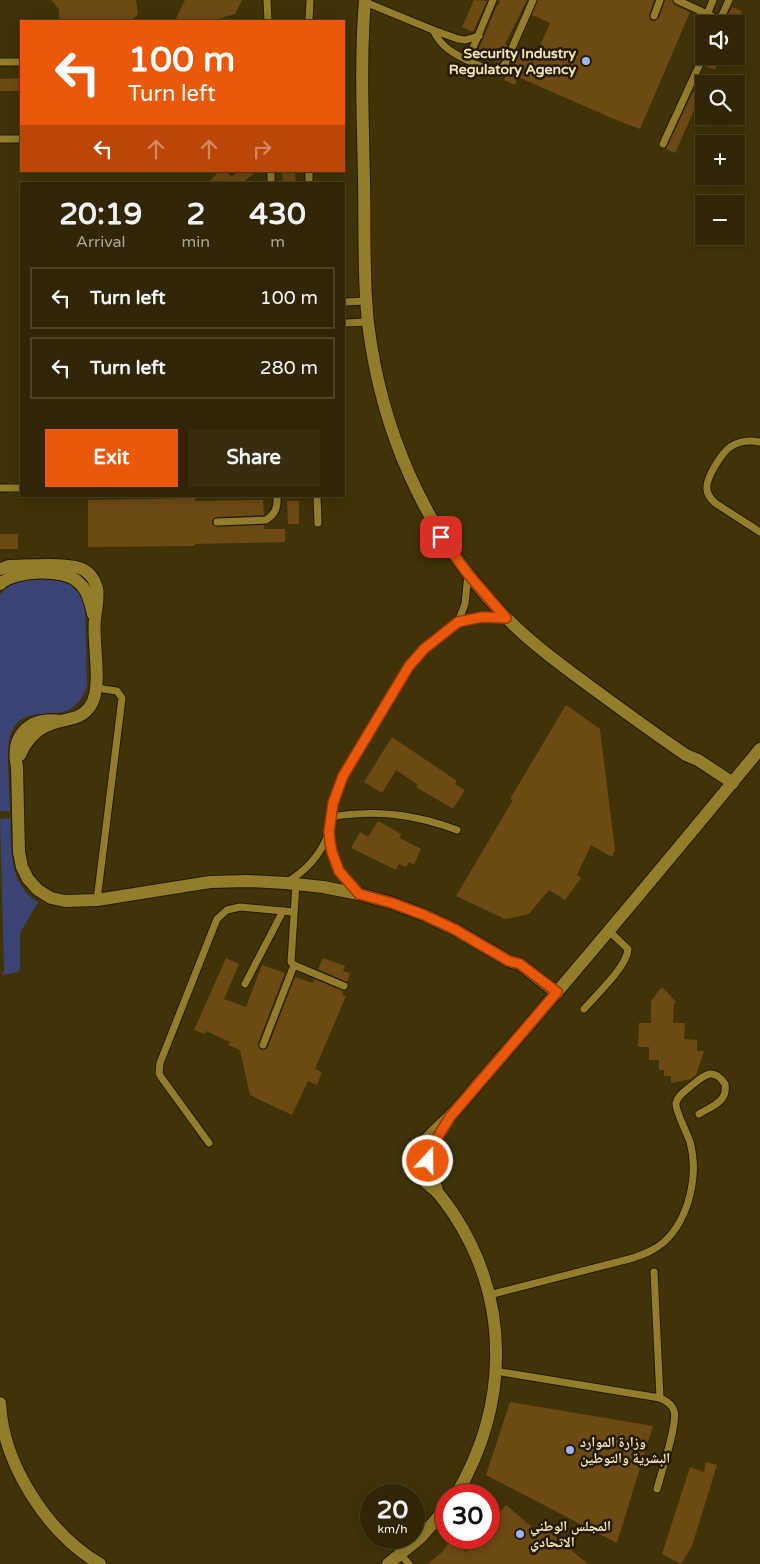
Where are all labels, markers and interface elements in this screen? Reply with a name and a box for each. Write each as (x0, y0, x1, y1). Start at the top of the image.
map controls (695, 15, 745, 245)
button: sound (695, 15, 745, 65)
text: 100 m (128, 39, 235, 81)
icon: left (45, 40, 110, 105)
place label: Security Industry Regulatory Agency (449, 45, 576, 78)
marker: Security Industry Regulatory Agency (580, 55, 592, 67)
button: search (695, 75, 745, 125)
text: Turn left (128, 81, 216, 107)
icon: left (89, 135, 117, 163)
icon: ahead (142, 135, 170, 163)
icon: ahead (195, 135, 223, 163)
icon: right (248, 135, 276, 163)
button: + (695, 135, 745, 185)
button: − (695, 195, 745, 245)
text: 20:19 (59, 196, 142, 233)
text: 2 (186, 196, 205, 233)
text: 430 (249, 196, 306, 233)
text: Arrival (76, 232, 126, 252)
text: min (182, 232, 210, 252)
text: m (270, 232, 285, 252)
icon: left (47, 284, 75, 312)
text: Turn left (90, 287, 166, 309)
text: 100 m (260, 287, 318, 309)
icon: left (47, 354, 75, 382)
text: Turn left (90, 357, 166, 379)
text: 280 m (260, 357, 318, 379)
button: Exit (45, 429, 178, 487)
button: Share (188, 429, 320, 487)
pin (420, 516, 462, 558)
icon: arrive (427, 523, 455, 551)
position arrow (401, 1134, 453, 1186)
place label: وزارة الموارد البشرية والتوطين (580, 1434, 670, 1467)
marker: وزارة الموارد البشرية والتوطين (564, 1444, 576, 1456)
speed limit sign: 30 (435, 1484, 500, 1549)
text: 20 (377, 1495, 408, 1525)
place label: المجلس الوطني الاتحادي (530, 1518, 611, 1553)
text: km/h (377, 1522, 408, 1536)
marker: المجلس الوطني الاتحادي (514, 1528, 526, 1540)

